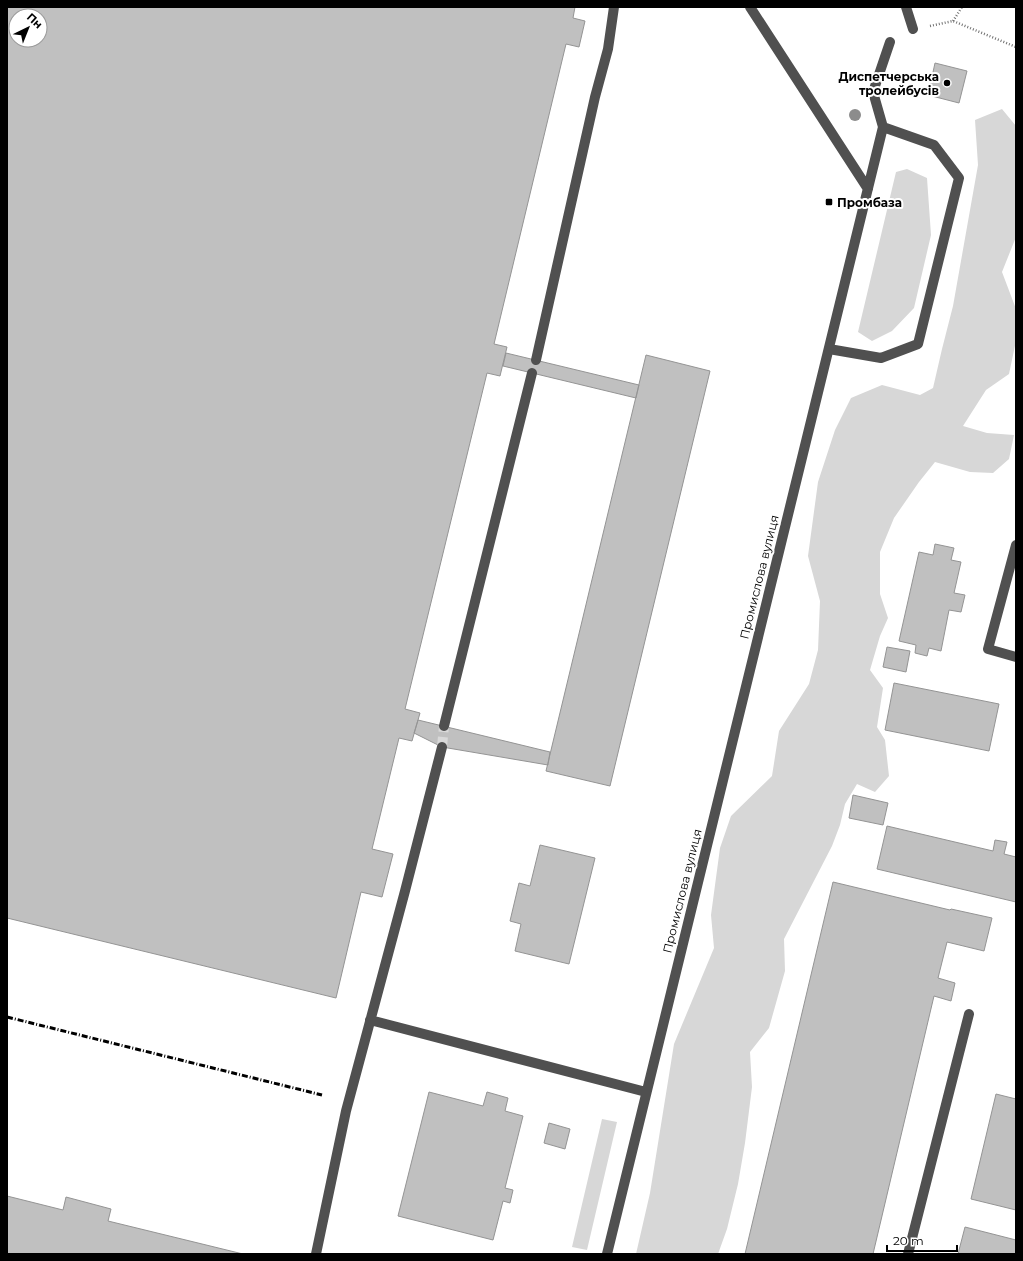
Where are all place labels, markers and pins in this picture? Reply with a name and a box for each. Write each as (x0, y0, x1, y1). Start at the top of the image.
place label: Диспетчерська тролейбусів (838, 69, 939, 98)
marker: Диспетчерська тролейбусів (942, 78, 952, 88)
place label: Промбаза (837, 195, 902, 210)
marker: Промбаза (824, 197, 834, 207)

